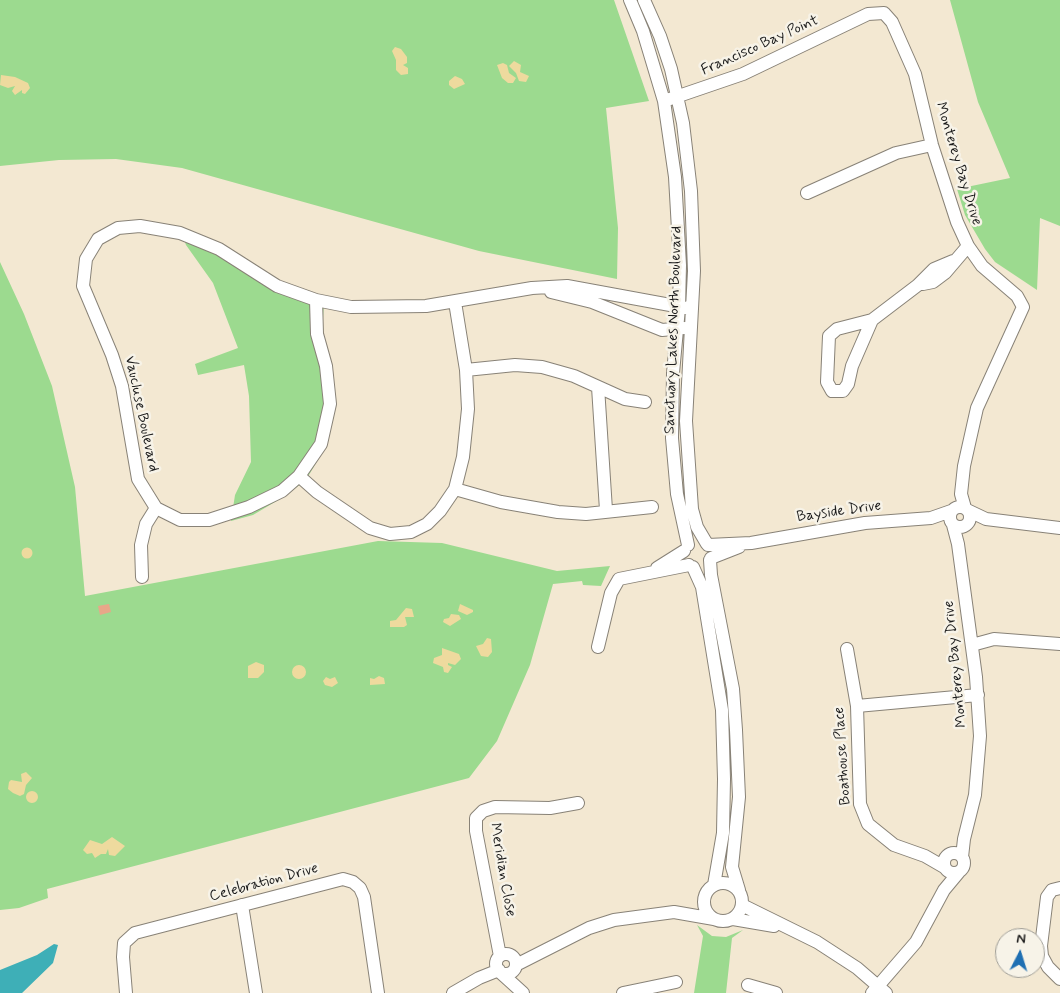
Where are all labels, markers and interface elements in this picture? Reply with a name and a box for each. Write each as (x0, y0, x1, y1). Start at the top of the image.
street label: Francisco Bay Point (699, 12, 821, 80)
street label: Monterey Bay Drive (931, 100, 985, 228)
street label: Sanctuary Lakes North Boulevard (661, 226, 687, 434)
street label: Vaucluse Boulevard (120, 354, 162, 474)
street label: Bayside Drive (796, 497, 882, 527)
street label: Monterey Bay Drive (940, 600, 972, 728)
street label: Boathouse Place (831, 706, 855, 806)
street label: Meridian Close (485, 822, 519, 918)
street label: Celebration Drive (208, 860, 320, 906)
north arrow (995, 928, 1045, 978)
text: N (1016, 930, 1027, 948)

